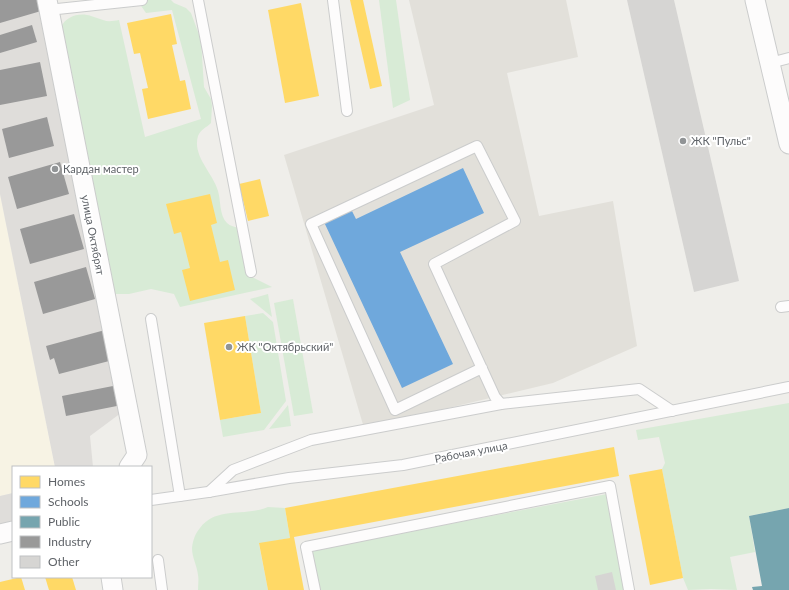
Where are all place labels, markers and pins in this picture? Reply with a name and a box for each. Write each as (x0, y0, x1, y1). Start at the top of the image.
place label: ЖК "Пульс" (691, 134, 751, 147)
marker: ЖК "Пульс" (678, 136, 688, 146)
place label: Кардан мастер (63, 162, 139, 175)
marker: Кардан мастер (50, 164, 60, 174)
place label: ЖК "Октябрьский" (237, 340, 333, 353)
marker: ЖК "Октябрьский" (224, 342, 234, 352)

